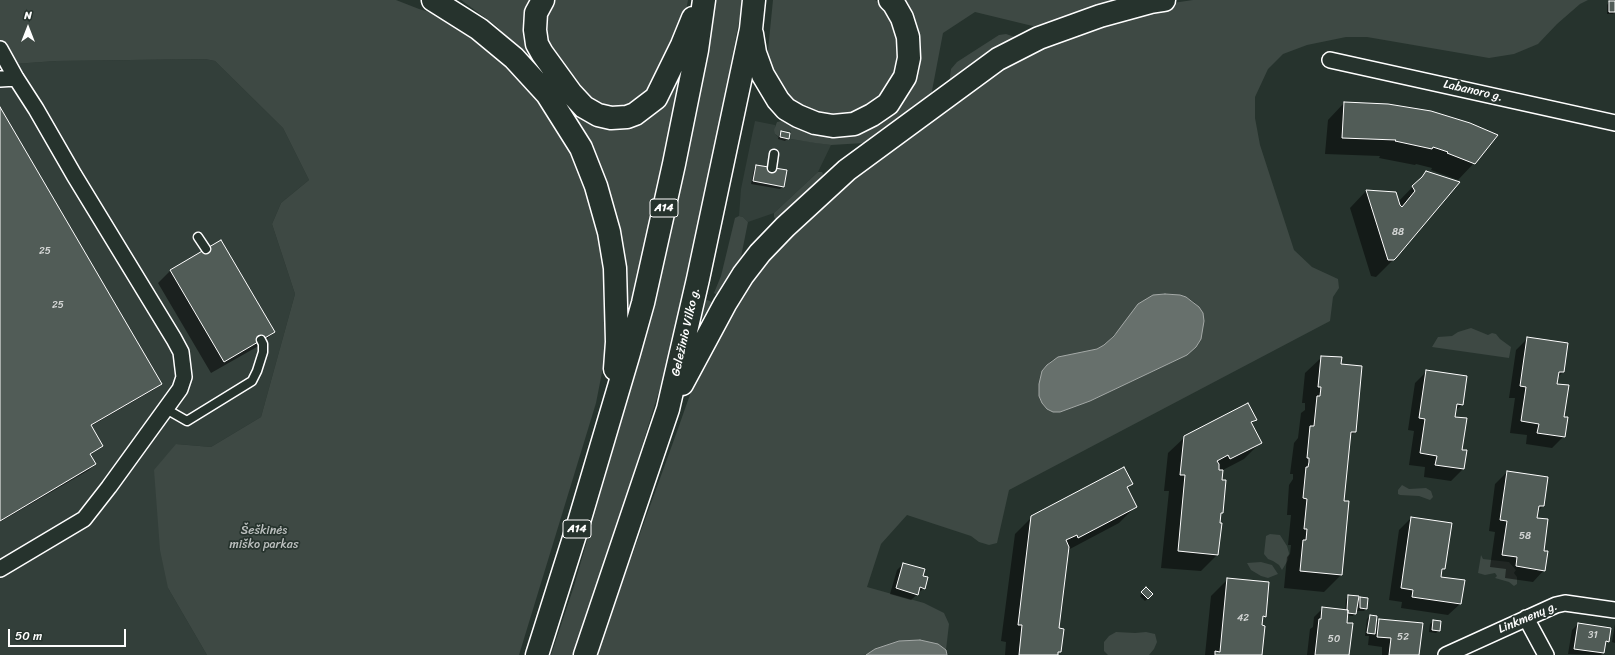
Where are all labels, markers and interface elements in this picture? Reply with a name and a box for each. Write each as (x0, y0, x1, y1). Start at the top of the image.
text: N (24, 6, 32, 25)
north arrow (8, 8, 48, 48)
street label: Labanoro g. (1442, 77, 1504, 105)
road number: A14 (650, 199, 678, 217)
house number: 88 (1392, 226, 1404, 238)
house number: 25 (39, 245, 51, 257)
street label: Geležinio Vilko g. (669, 286, 703, 378)
house number: 25 (52, 299, 64, 311)
road number: A14 (563, 520, 591, 538)
park label: Šeškinės miško parkas (230, 524, 298, 552)
house number: 58 (1519, 530, 1531, 542)
street label: Linkmenų g. (1496, 599, 1560, 637)
house number: 42 (1237, 612, 1249, 624)
scale bar (10, 621, 128, 647)
text: 50 m (15, 625, 42, 647)
house number: 31 (1588, 629, 1598, 641)
house number: 52 (1397, 631, 1409, 643)
house number: 50 (1328, 633, 1340, 645)

